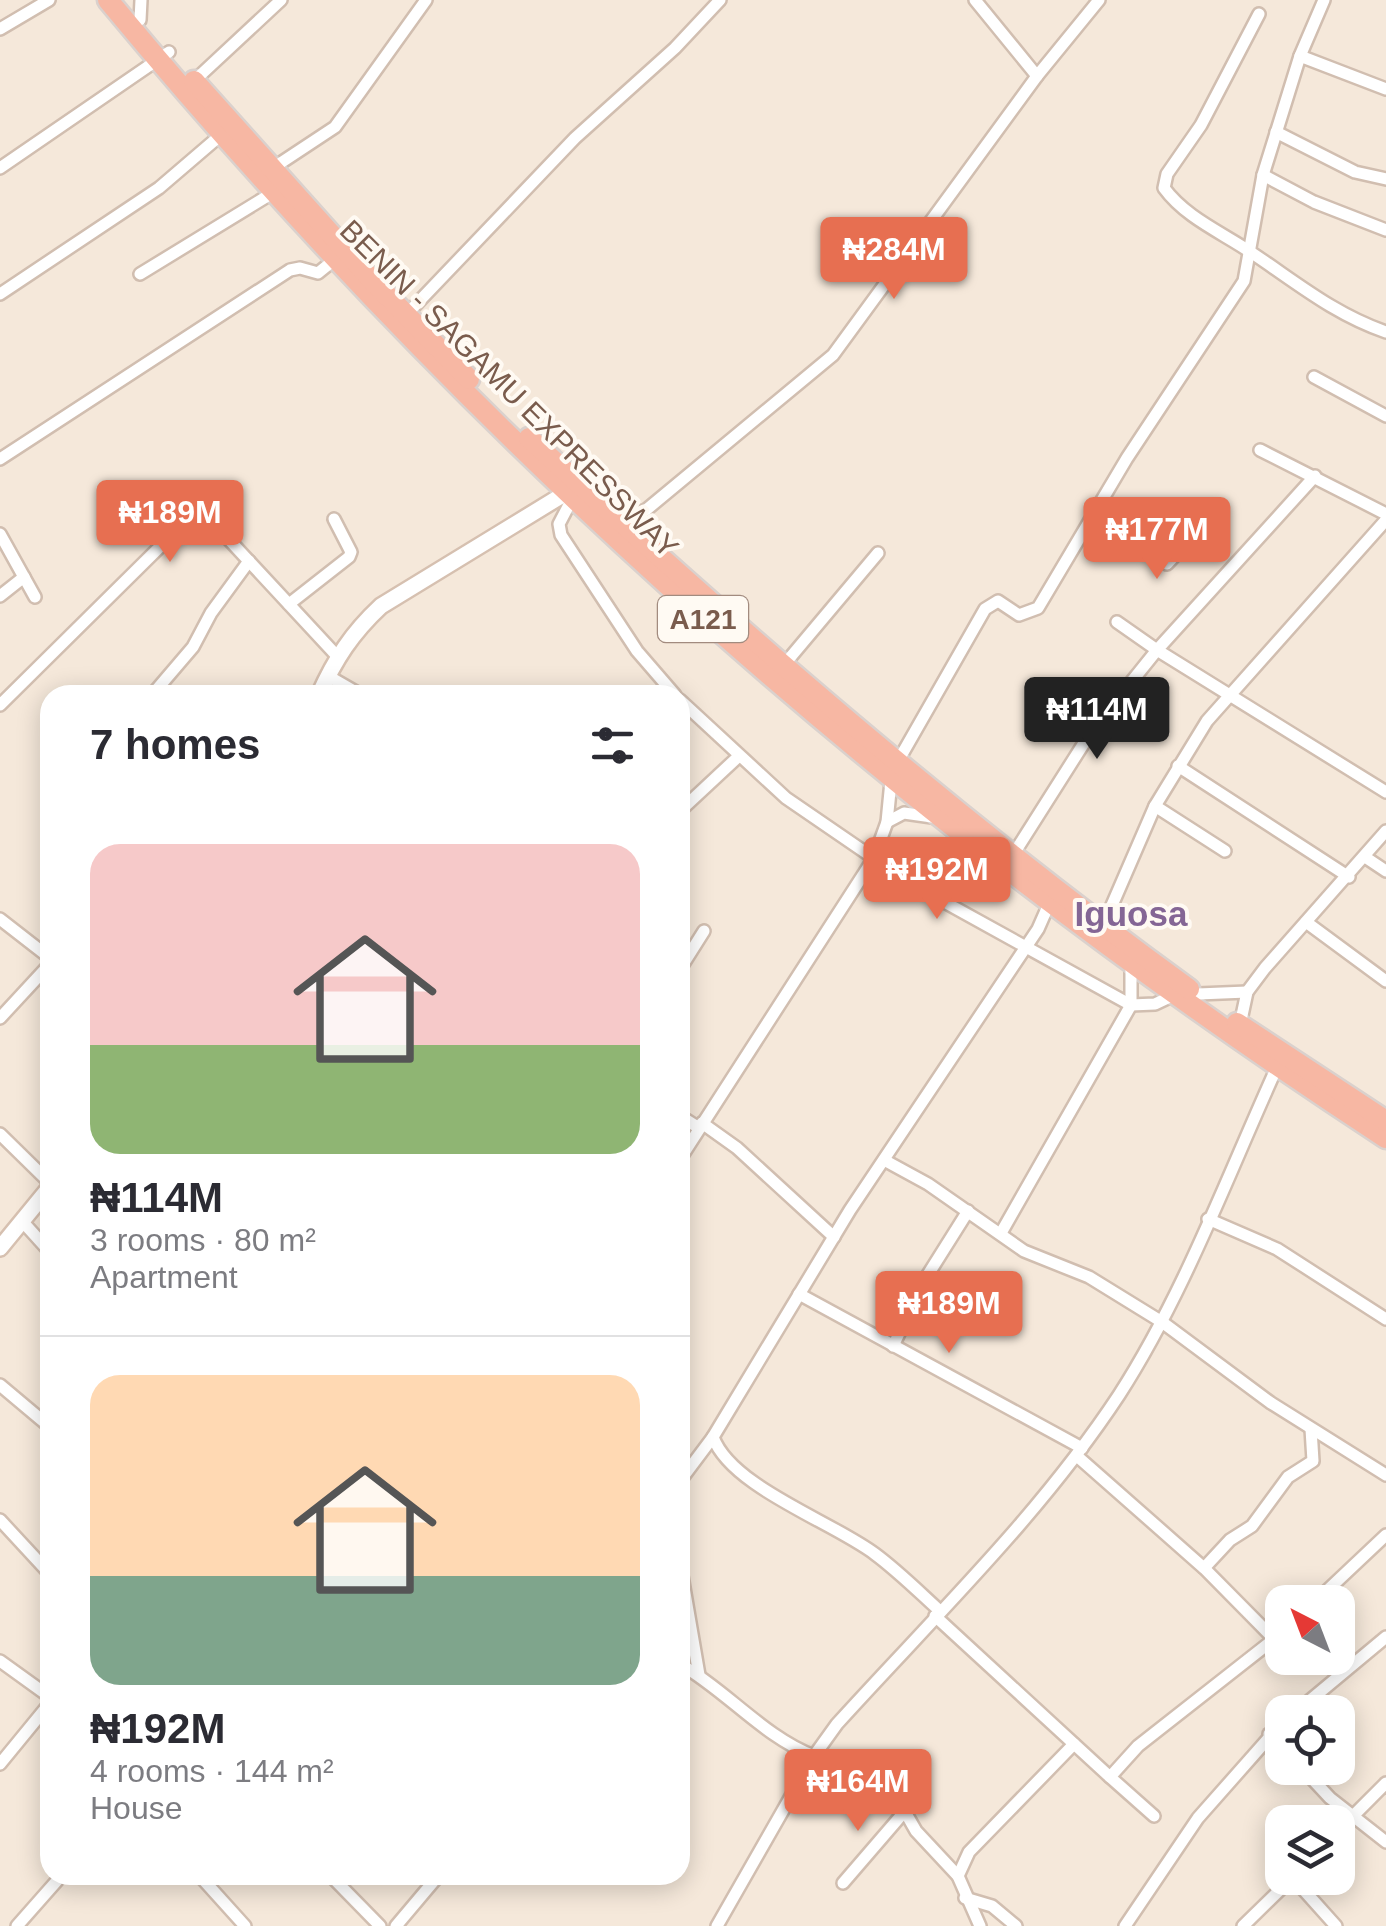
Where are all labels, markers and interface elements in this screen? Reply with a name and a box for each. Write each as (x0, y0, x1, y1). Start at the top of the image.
street label: BENIN - SAGAMU EXPRESSWAY (334, 213, 685, 564)
pin: ₦284M (824, 217, 964, 302)
text: ₦284M (842, 231, 946, 267)
pin: ₦189M (100, 480, 240, 565)
text: ₦189M (118, 494, 222, 530)
pin: ₦177M (1087, 497, 1227, 582)
text: ₦177M (1105, 511, 1209, 547)
road number: A121 (658, 596, 748, 642)
pin: ₦114M (1027, 677, 1167, 762)
text: ₦114M (1046, 691, 1148, 727)
icon: filters (585, 718, 640, 773)
text: 7 homes (90, 721, 260, 768)
pin: ₦192M (867, 837, 1007, 922)
text: ₦192M (885, 851, 989, 887)
district label: Iguosa (1075, 894, 1188, 933)
icon: home (275, 909, 455, 1089)
text: ₦114M (90, 1174, 223, 1221)
text: 3 rooms · 80 m² (90, 1222, 316, 1258)
text: Apartment (90, 1259, 238, 1295)
pin: ₦189M (879, 1271, 1019, 1356)
text: ₦189M (897, 1285, 1001, 1321)
icon: home (275, 1440, 455, 1620)
north arrow (1265, 1585, 1355, 1675)
map controls (1265, 1585, 1355, 1895)
button: locate (1265, 1695, 1355, 1785)
text: ₦192M (90, 1705, 225, 1752)
pin: ₦164M (788, 1749, 928, 1834)
text: 4 rooms · 144 m² (90, 1753, 334, 1789)
text: ₦164M (806, 1763, 910, 1799)
text: House (90, 1790, 183, 1826)
button: layers (1265, 1805, 1355, 1895)

